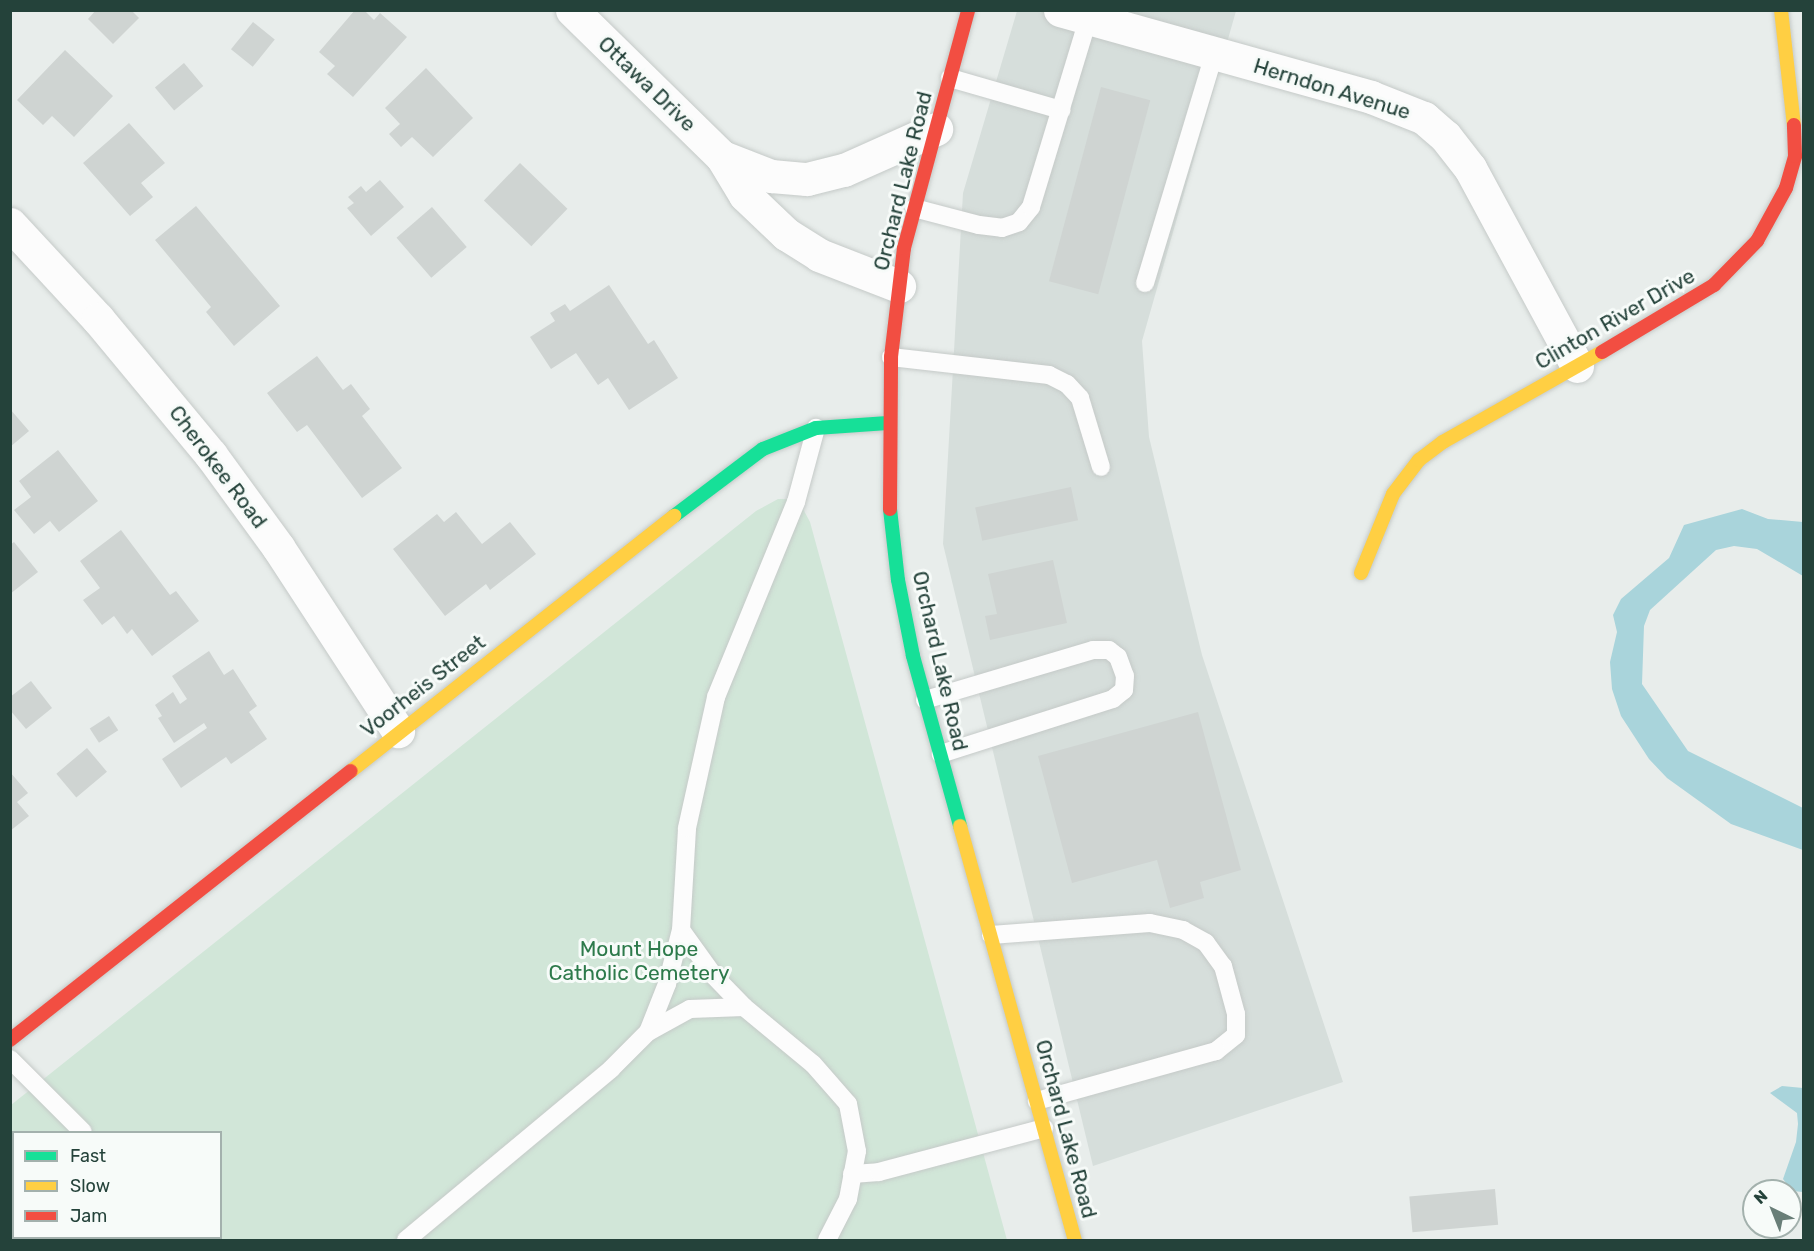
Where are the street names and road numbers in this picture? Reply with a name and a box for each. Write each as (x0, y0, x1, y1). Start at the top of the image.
street label: Ottawa Drive (593, 31, 701, 137)
street label: Herndon Avenue (1250, 53, 1414, 125)
street label: Orchard Lake Road (869, 89, 937, 273)
street label: Clinton River Drive (1531, 263, 1699, 375)
street label: Cherokee Road (164, 401, 272, 533)
street label: Orchard Lake Road (907, 569, 973, 753)
street label: Voorheis Street (356, 630, 490, 742)
street label: Orchard Lake Road (1030, 1037, 1102, 1221)

